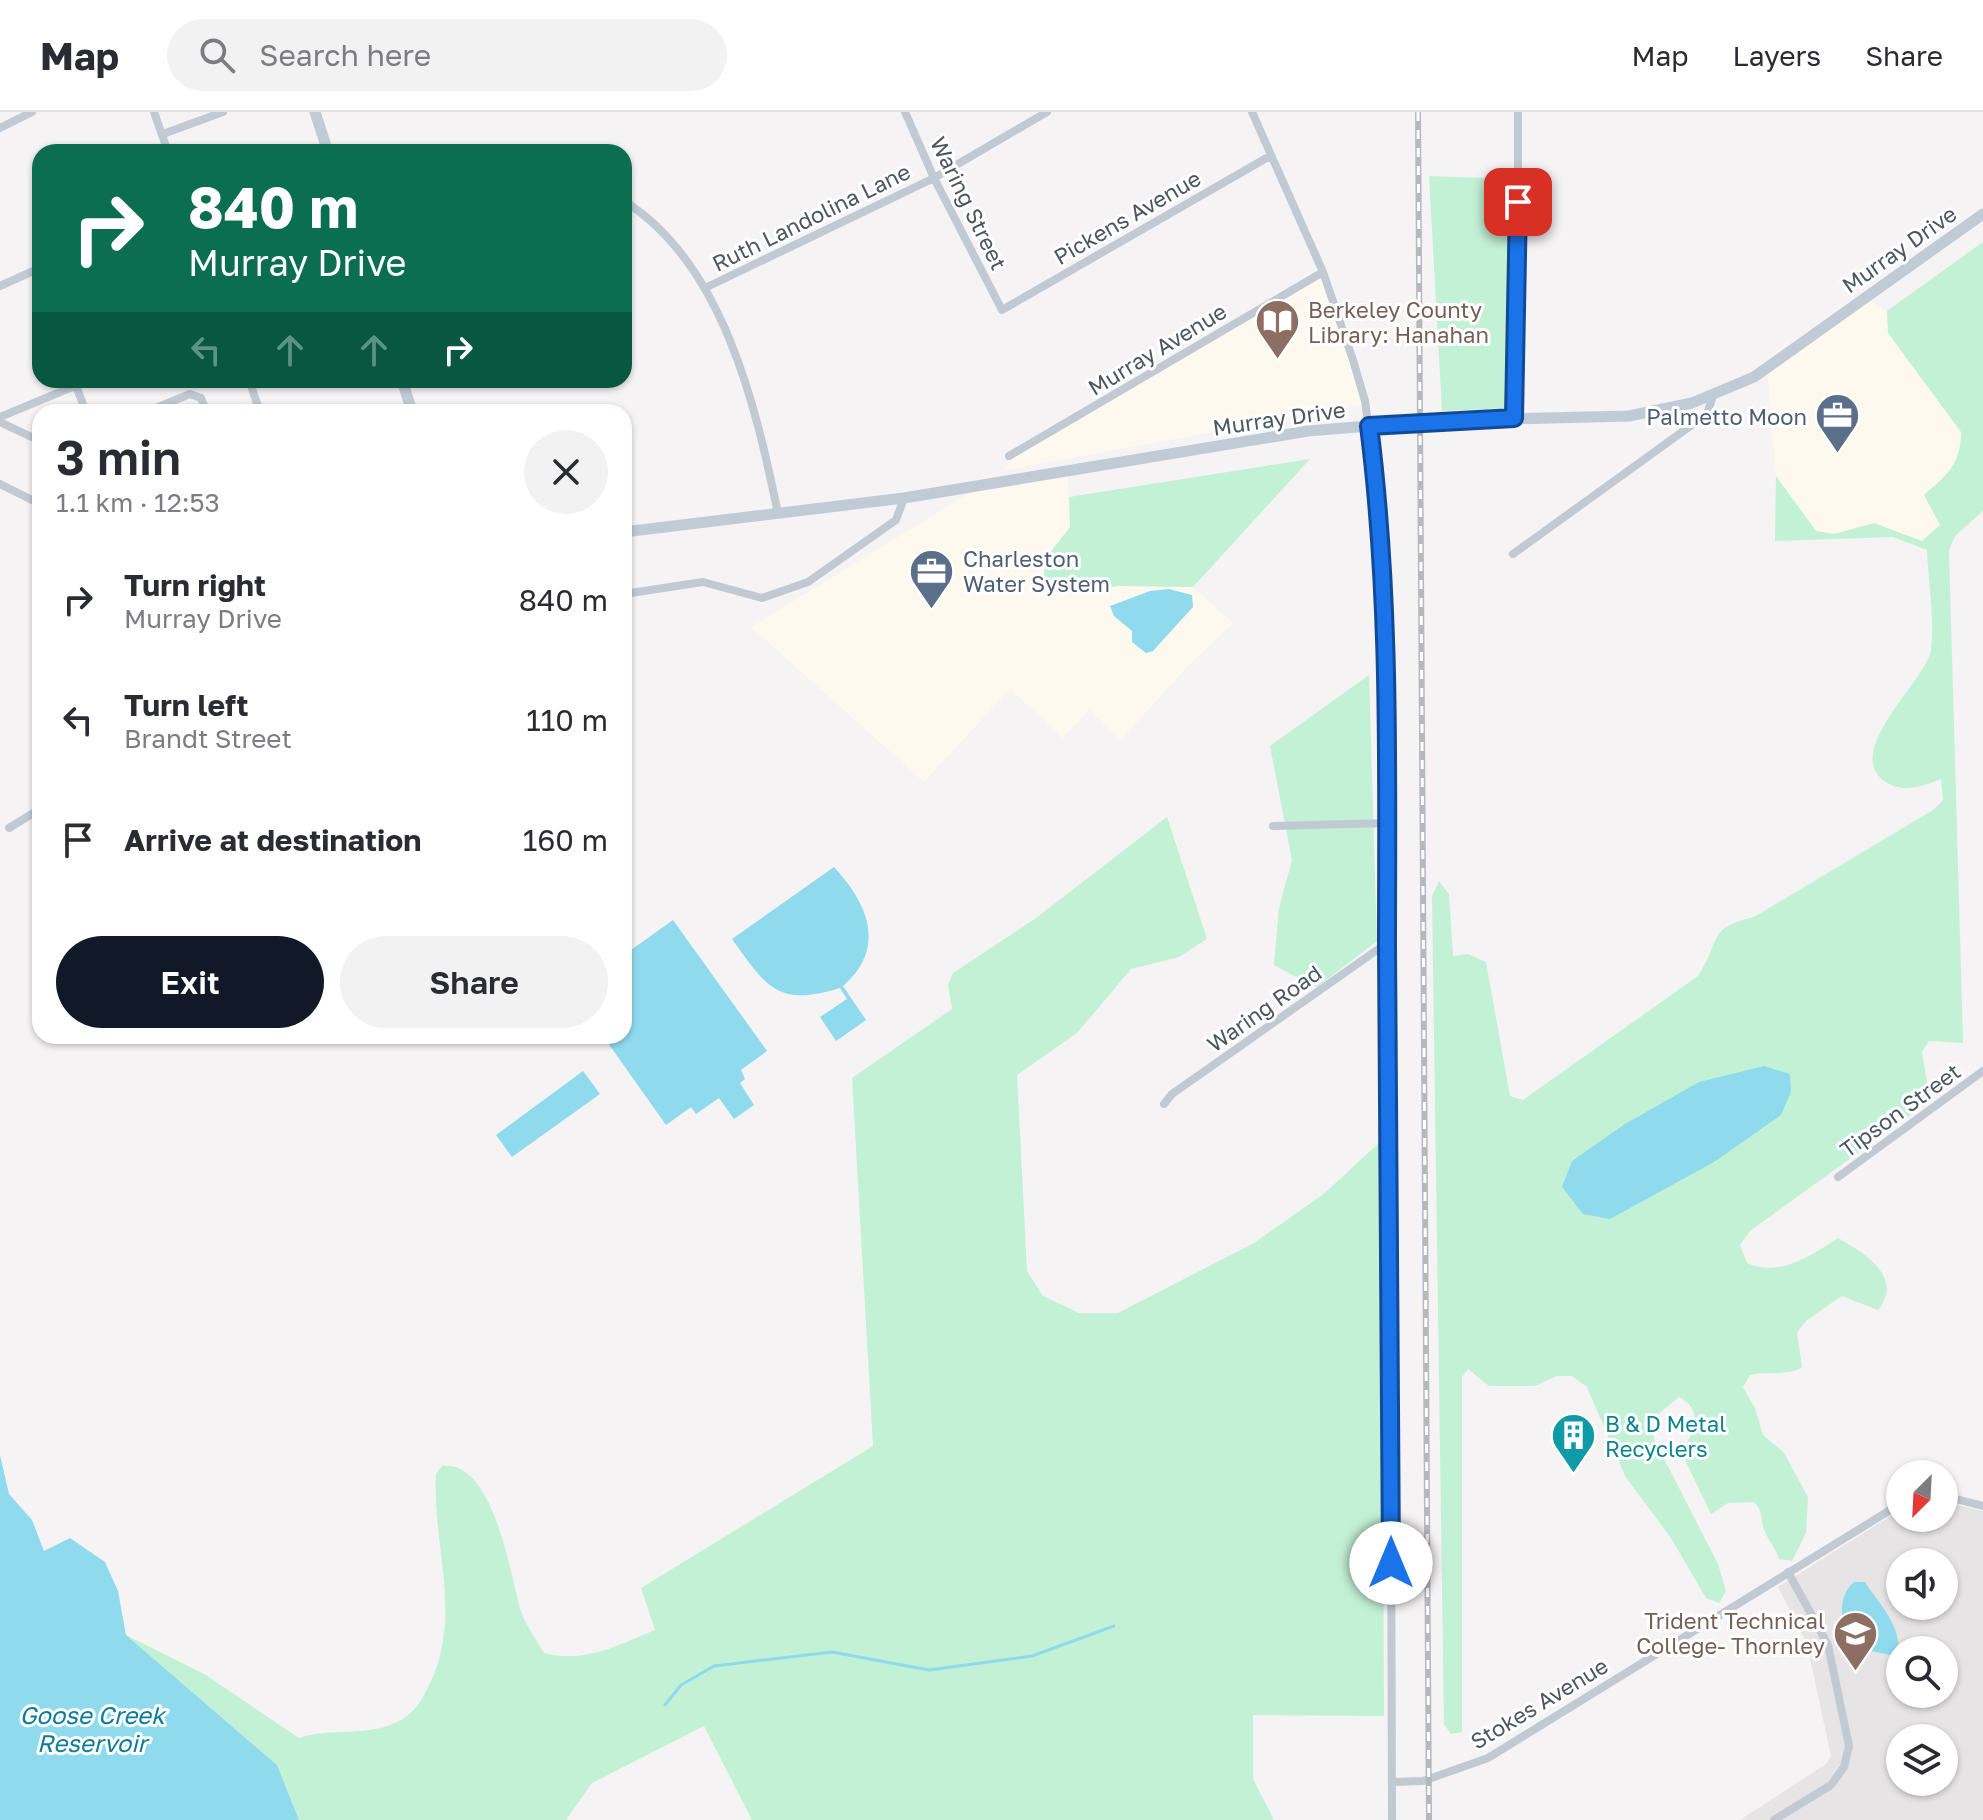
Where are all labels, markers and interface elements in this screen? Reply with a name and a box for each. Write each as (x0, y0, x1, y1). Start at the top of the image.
search box (167, 19, 727, 91)
text: Map (40, 33, 119, 78)
icon: search (195, 33, 239, 77)
text: Search here (259, 37, 431, 73)
text: Map (1631, 39, 1689, 72)
text: Layers (1733, 39, 1821, 72)
text: Share (1865, 39, 1943, 72)
street label: Waring Street (925, 132, 1013, 274)
street label: Ruth Landolina Lane (708, 157, 914, 277)
street label: Pickens Avenue (1049, 164, 1205, 270)
pin (1484, 168, 1552, 236)
text: 840 m (188, 173, 358, 240)
icon: right (56, 176, 160, 280)
icon: arrive (1496, 180, 1540, 224)
street label: Murray Drive (1837, 200, 1961, 298)
text: Murray Drive (188, 241, 406, 284)
place label: Berkeley County Library: Hanahan (1308, 296, 1489, 348)
street label: Murray Avenue (1083, 297, 1231, 401)
library icon: Berkeley County Library: Hanahan (1253, 298, 1301, 361)
icon: left (184, 328, 228, 372)
icon: ahead (268, 328, 312, 372)
icon: ahead (352, 328, 396, 372)
icon: right (436, 328, 480, 372)
office icon: Palmetto Moon (1814, 392, 1862, 455)
street label: Murray Drive (1211, 395, 1347, 441)
place label: Palmetto Moon (1646, 403, 1807, 430)
text: 3 min (56, 428, 181, 486)
button: close (524, 430, 608, 514)
text: 1.1 km · 12:53 (56, 487, 220, 518)
place label: Charleston Water System (963, 545, 1110, 597)
office icon: Charleston Water System (908, 547, 956, 610)
text: Turn right (124, 567, 266, 603)
icon: right (56, 578, 100, 622)
text: 840 m (519, 582, 608, 618)
text: Murray Drive (124, 603, 282, 634)
text: Turn left (124, 687, 249, 723)
icon: left (56, 698, 100, 742)
text: 110 m (526, 702, 608, 738)
text: Brandt Street (124, 723, 292, 754)
icon: arrive (56, 818, 100, 862)
text: Arrive at destination (124, 822, 421, 858)
text: 160 m (523, 822, 608, 858)
button: Exit (56, 936, 324, 1028)
button: Share (340, 936, 608, 1028)
street label: Waring Road (1202, 959, 1326, 1057)
street label: Tipson Street (1835, 1057, 1965, 1163)
place label: B & D Metal Recyclers (1605, 1410, 1726, 1462)
building icon: B & D Metal Recyclers (1550, 1412, 1598, 1475)
north arrow (1886, 1460, 1958, 1532)
map controls (1886, 1460, 1958, 1796)
position arrow (1349, 1521, 1433, 1605)
button: sound (1886, 1548, 1958, 1620)
place label: Trident Technical College- Thornley (1636, 1607, 1825, 1659)
school or university icon: Trident Technical College- Thornley (1832, 1609, 1880, 1672)
button: search (1886, 1636, 1958, 1708)
street label: Stokes Avenue (1466, 1651, 1612, 1755)
water label: Goose Creek Reservoir (19, 1700, 167, 1757)
button: layers (1886, 1724, 1958, 1796)

